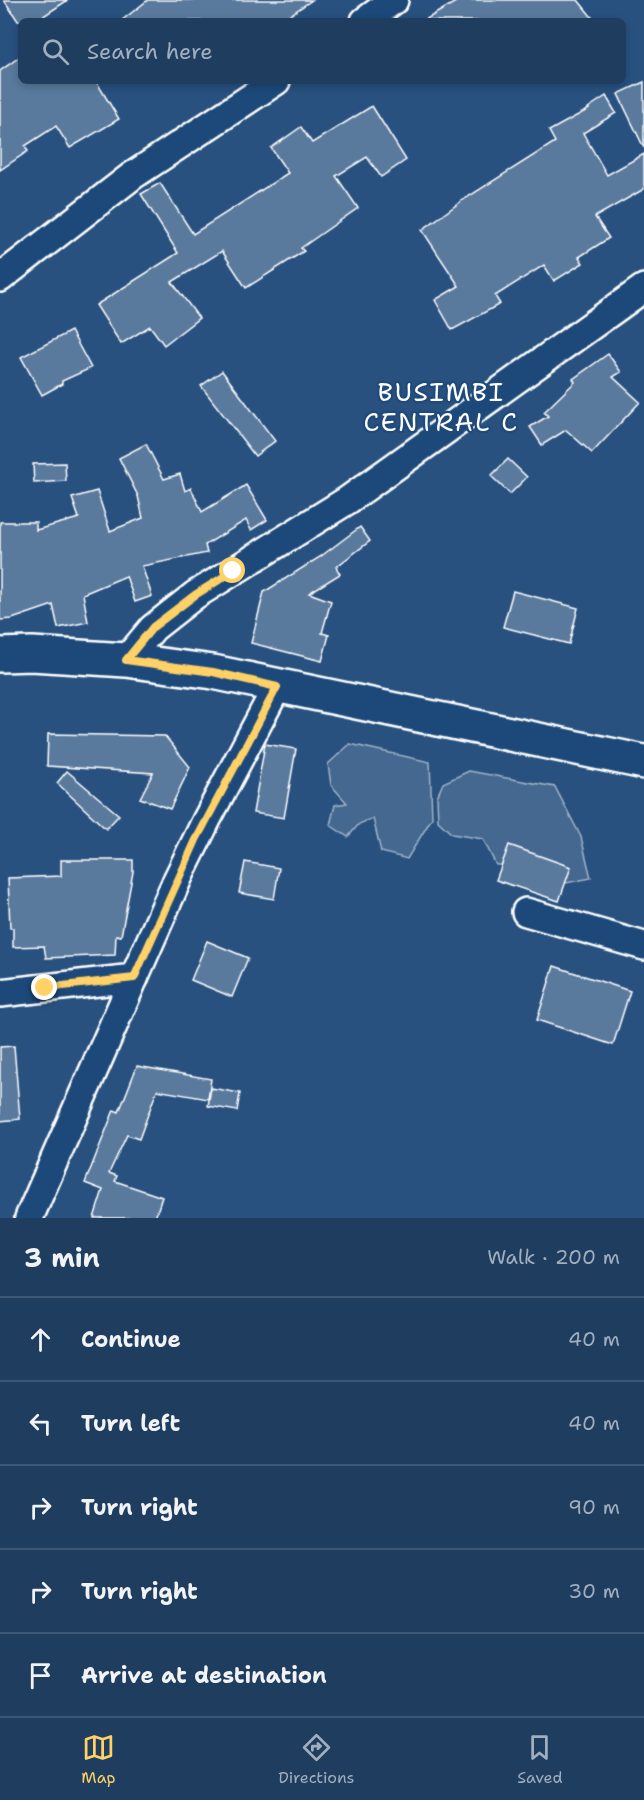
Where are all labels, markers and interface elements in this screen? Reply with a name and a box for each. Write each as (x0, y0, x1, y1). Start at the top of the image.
search box (18, 18, 626, 84)
icon: search (39, 35, 72, 68)
text: Search here (87, 37, 213, 66)
district label: BUSIMBI CENTRAL C (363, 374, 519, 439)
route start (219, 557, 245, 583)
route end (31, 974, 57, 1000)
text: 3 min (24, 1240, 100, 1275)
text: Walk · 200 m (487, 1244, 620, 1270)
icon: ahead (24, 1323, 57, 1356)
text: Continue (81, 1325, 181, 1354)
text: 40 m (568, 1326, 620, 1352)
icon: left (24, 1407, 57, 1440)
text: Turn left (81, 1409, 180, 1438)
text: 40 m (568, 1410, 620, 1436)
icon: right (24, 1491, 57, 1524)
text: Turn right (81, 1493, 198, 1522)
text: 90 m (568, 1494, 620, 1520)
icon: right (24, 1575, 57, 1608)
text: Turn right (81, 1577, 198, 1606)
text: 30 m (568, 1578, 620, 1604)
icon: arrive (24, 1659, 57, 1692)
text: Arrive at destination (81, 1661, 327, 1690)
tab: Map (81, 1731, 116, 1788)
tab: Directions (278, 1731, 355, 1788)
tab: Saved (517, 1731, 563, 1788)

